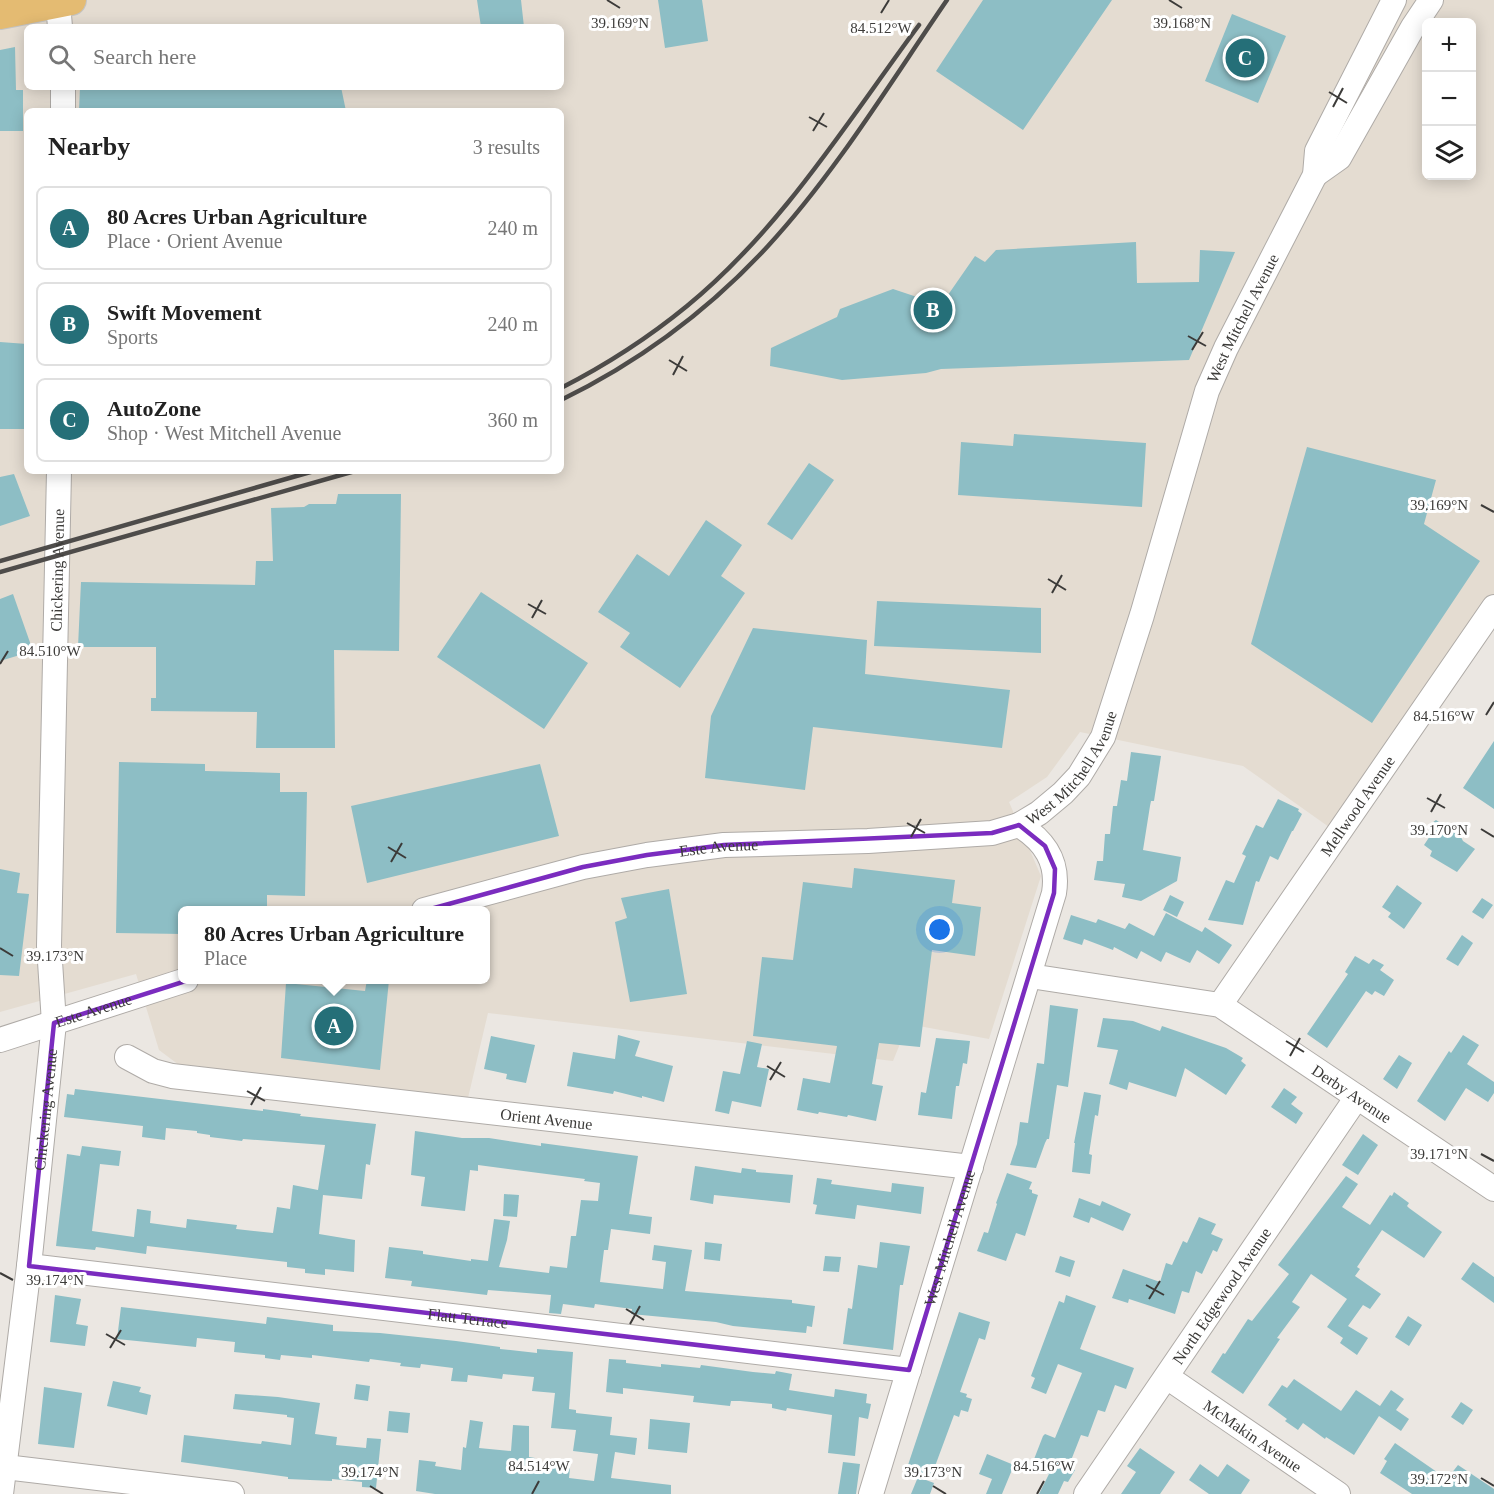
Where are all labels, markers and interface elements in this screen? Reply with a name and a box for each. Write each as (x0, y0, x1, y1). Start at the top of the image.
text: 39.169°N (591, 15, 649, 31)
text: 39.168°N (1153, 15, 1211, 31)
map controls (1422, 18, 1476, 180)
button: + (1422, 18, 1476, 72)
text: 84.512°W (850, 20, 913, 36)
search box (24, 24, 564, 90)
pin: C (1226, 36, 1264, 80)
icon: search (45, 41, 78, 74)
text: Search here (93, 44, 196, 69)
button: − (1422, 72, 1476, 126)
button: layers (1422, 126, 1476, 180)
text: Nearby (48, 132, 130, 161)
text: 3 results (473, 136, 540, 158)
text: 80 Acres Urban Agriculture (107, 204, 367, 229)
text: A (62, 217, 77, 239)
text: 240 m (487, 217, 538, 239)
text: Place · Orient Avenue (107, 230, 283, 252)
street label: West Mitchell Avenue (1203, 251, 1282, 385)
pin: B (914, 288, 952, 332)
text: Swift Movement (107, 300, 262, 325)
text: B (63, 313, 76, 335)
text: 240 m (487, 313, 538, 335)
text: Sports (107, 326, 158, 348)
text: AutoZone (107, 396, 201, 421)
text: C (62, 409, 77, 431)
text: 360 m (487, 409, 538, 431)
text: Shop · West Mitchell Avenue (107, 422, 341, 444)
text: 39.169°N (1410, 497, 1468, 513)
street label: Chickering Avenue (47, 509, 67, 632)
text: 84.510°W (19, 643, 82, 659)
text: 84.516°W (1413, 708, 1476, 724)
street label: West Mitchell Avenue (1023, 709, 1119, 828)
street label: Mellwood Avenue (1317, 752, 1398, 859)
text: 39.170°N (1410, 822, 1468, 838)
street label: Este Avenue (678, 836, 758, 859)
popup (178, 906, 490, 984)
your location (925, 915, 954, 944)
text: 80 Acres Urban Agriculture (204, 921, 464, 946)
text: Place (204, 947, 247, 969)
text: 39.173°N (26, 948, 84, 964)
street label: Este Avenue (53, 990, 134, 1030)
pin: A (314, 1004, 354, 1048)
street label: Chickering Avenue (30, 1048, 60, 1172)
street label: Derby Avenue (1309, 1061, 1395, 1126)
street label: Orient Avenue (499, 1105, 593, 1132)
text: 39.171°N (1410, 1146, 1468, 1162)
street label: West Mitchell Avenue (920, 1167, 978, 1308)
street label: North Edgewood Avenue (1169, 1224, 1274, 1367)
text: 39.174°N (26, 1272, 84, 1288)
street label: Flatt Terrace (427, 1305, 509, 1331)
street label: McMakin Avenue (1201, 1396, 1305, 1475)
text: 84.514°W (508, 1458, 571, 1474)
text: 84.516°W (1013, 1458, 1076, 1474)
text: 39.174°N (341, 1464, 399, 1480)
text: 39.173°N (904, 1464, 962, 1480)
text: 39.172°N (1410, 1471, 1468, 1487)

